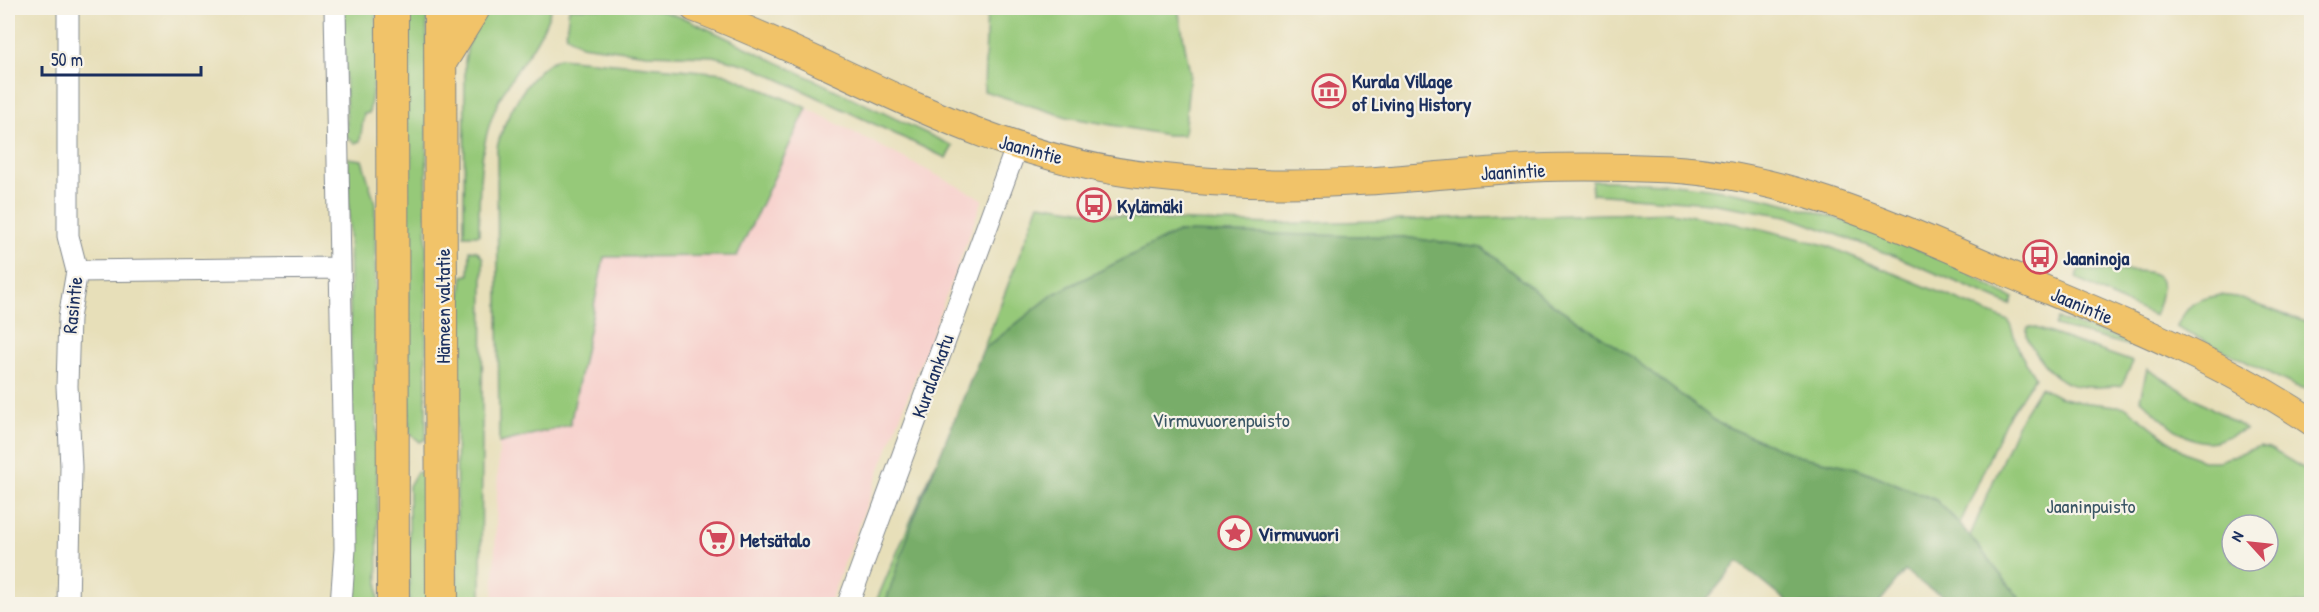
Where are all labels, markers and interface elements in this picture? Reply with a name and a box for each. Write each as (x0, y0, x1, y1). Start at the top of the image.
scale bar (42, 39, 201, 77)
text: 50 m (51, 47, 83, 72)
place label: Kurala Village of Living History (1352, 67, 1472, 118)
museum icon: Kurala Village of Living History (1311, 73, 1347, 109)
street label: Jaanintie (996, 128, 1066, 170)
street label: Jaanintie (1480, 156, 1546, 186)
bus stop icon: Kylämäki (1076, 187, 1112, 223)
place label: Kylämäki (1117, 192, 1183, 220)
bus stop icon: Jaaninoja (2022, 239, 2058, 275)
place label: Jaaninoja (2063, 244, 2129, 271)
street label: Hämeen valtatie (429, 248, 456, 364)
street label: Rasintie (56, 275, 88, 335)
street label: Jaanintie (2047, 280, 2117, 330)
street label: Kuralankatu (904, 330, 960, 422)
park label: Virmuvuorenpuisto (1152, 406, 1290, 433)
park label: Jaaninpuisto (2046, 492, 2136, 519)
north arrow (2220, 513, 2280, 573)
place icon: Virmuvuori (1217, 515, 1253, 551)
place label: Virmuvuori (1258, 520, 1339, 547)
supermarket icon: Metsätalo (699, 521, 735, 557)
place label: Metsätalo (740, 526, 810, 553)
text: N (2225, 527, 2249, 545)

